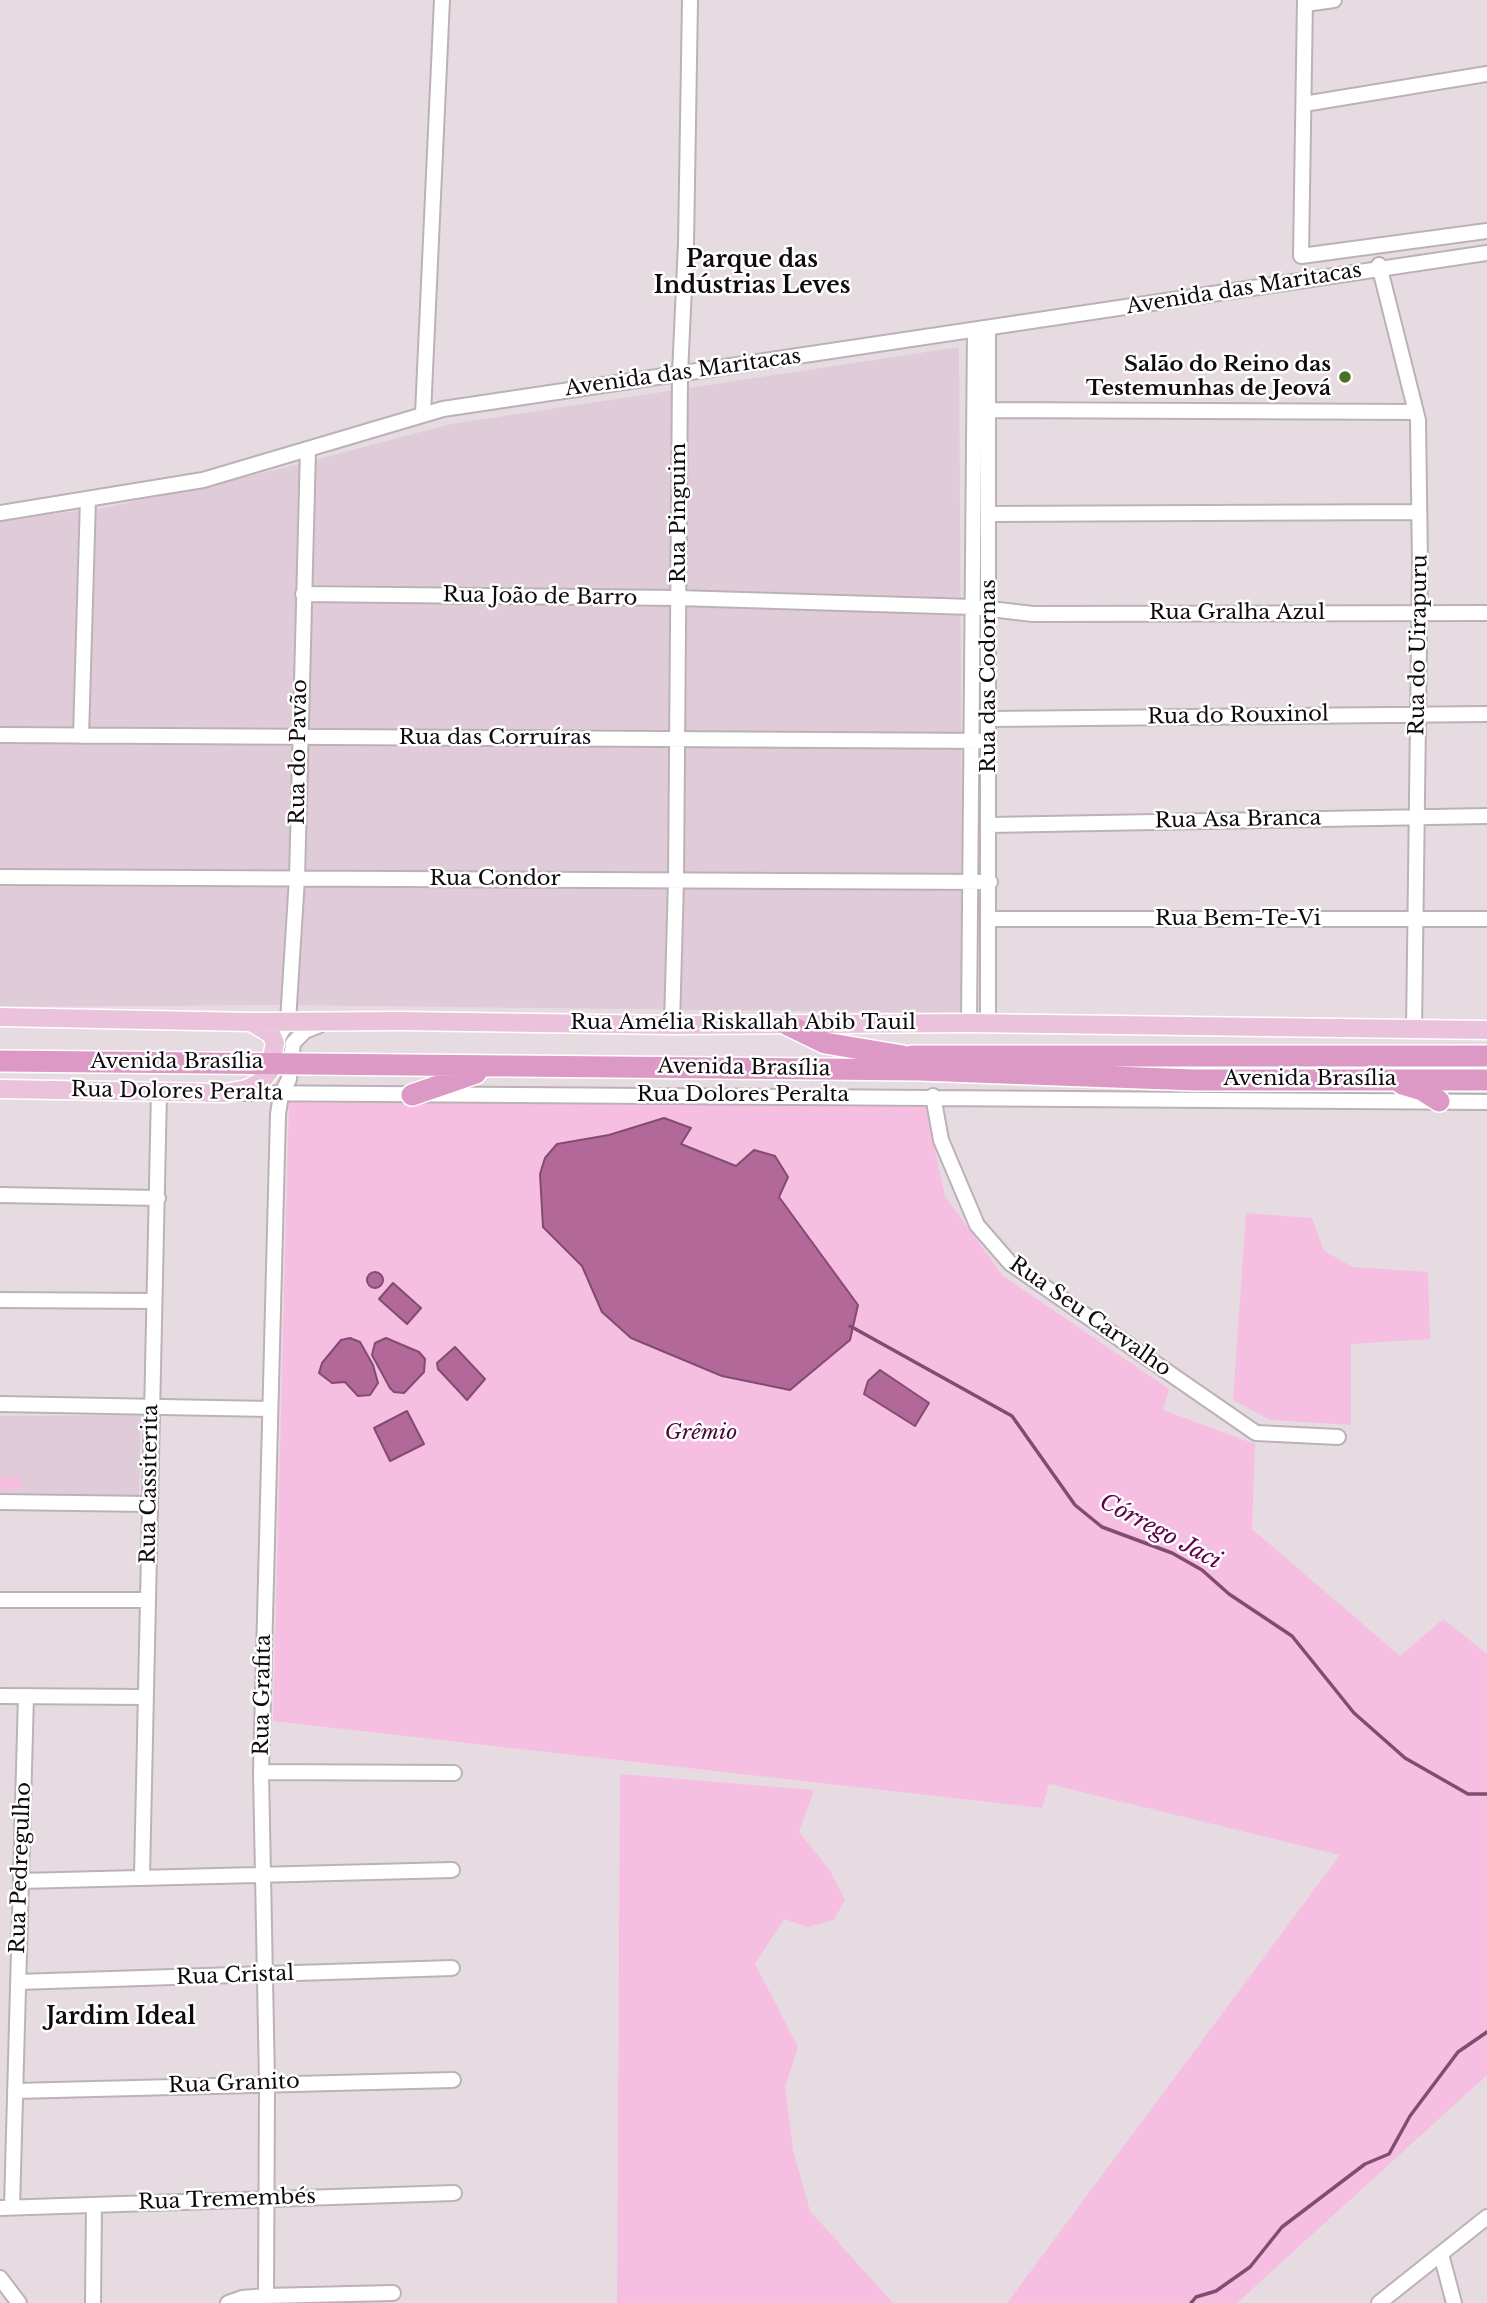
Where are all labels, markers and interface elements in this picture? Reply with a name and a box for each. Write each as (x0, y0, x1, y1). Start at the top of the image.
district label: Parque das Indústrias Leves (654, 247, 850, 301)
street label: Avenida das Maritacas (1125, 258, 1363, 320)
street label: Avenida das Maritacas (563, 344, 803, 402)
place label: Salão do Reino das Testemunhas de Jeová (1086, 352, 1331, 402)
marker: Salão do Reino das Testemunhas de Jeová (1337, 369, 1353, 385)
street label: Rua Pinguim (666, 443, 692, 583)
street label: Rua do Uirapuru (1405, 554, 1433, 736)
street label: Rua das Codornas (976, 579, 1002, 773)
street label: Rua João de Barro (442, 583, 638, 611)
street label: Rua Gralha Azul (1149, 600, 1325, 626)
street label: Rua do Pavão (285, 679, 313, 825)
street label: Rua do Rouxinol (1147, 702, 1329, 730)
street label: Rua das Corruíras (399, 725, 591, 751)
street label: Rua Asa Branca (1154, 806, 1322, 834)
street label: Rua Condor (429, 866, 561, 892)
street label: Rua Bem-Te-Vi (1155, 906, 1321, 932)
street label: Rua Amélia Riskallah Abib Tauil (570, 1010, 916, 1036)
street label: Avenida Brasília (91, 1049, 263, 1075)
street label: Avenida Brasília (657, 1054, 831, 1082)
street label: Avenida Brasília (1224, 1066, 1396, 1092)
street label: Rua Dolores Peralta (71, 1078, 283, 1106)
street label: Rua Dolores Peralta (637, 1082, 849, 1108)
street label: Rua Seu Carvalho (1004, 1252, 1176, 1382)
street label: Rua Cassiterita (136, 1404, 164, 1564)
park label: Grêmio (665, 1420, 737, 1446)
water label: Córrego Jaci (1094, 1488, 1226, 1576)
street label: Rua Grafita (249, 1634, 277, 1756)
street label: Rua Pedregulho (5, 1782, 37, 1954)
street label: Rua Cristal (175, 1961, 295, 1991)
district label: Jardim Ideal (46, 2004, 196, 2032)
street label: Rua Granito (168, 2069, 300, 2099)
street label: Rua Tremembés (138, 2184, 316, 2216)

